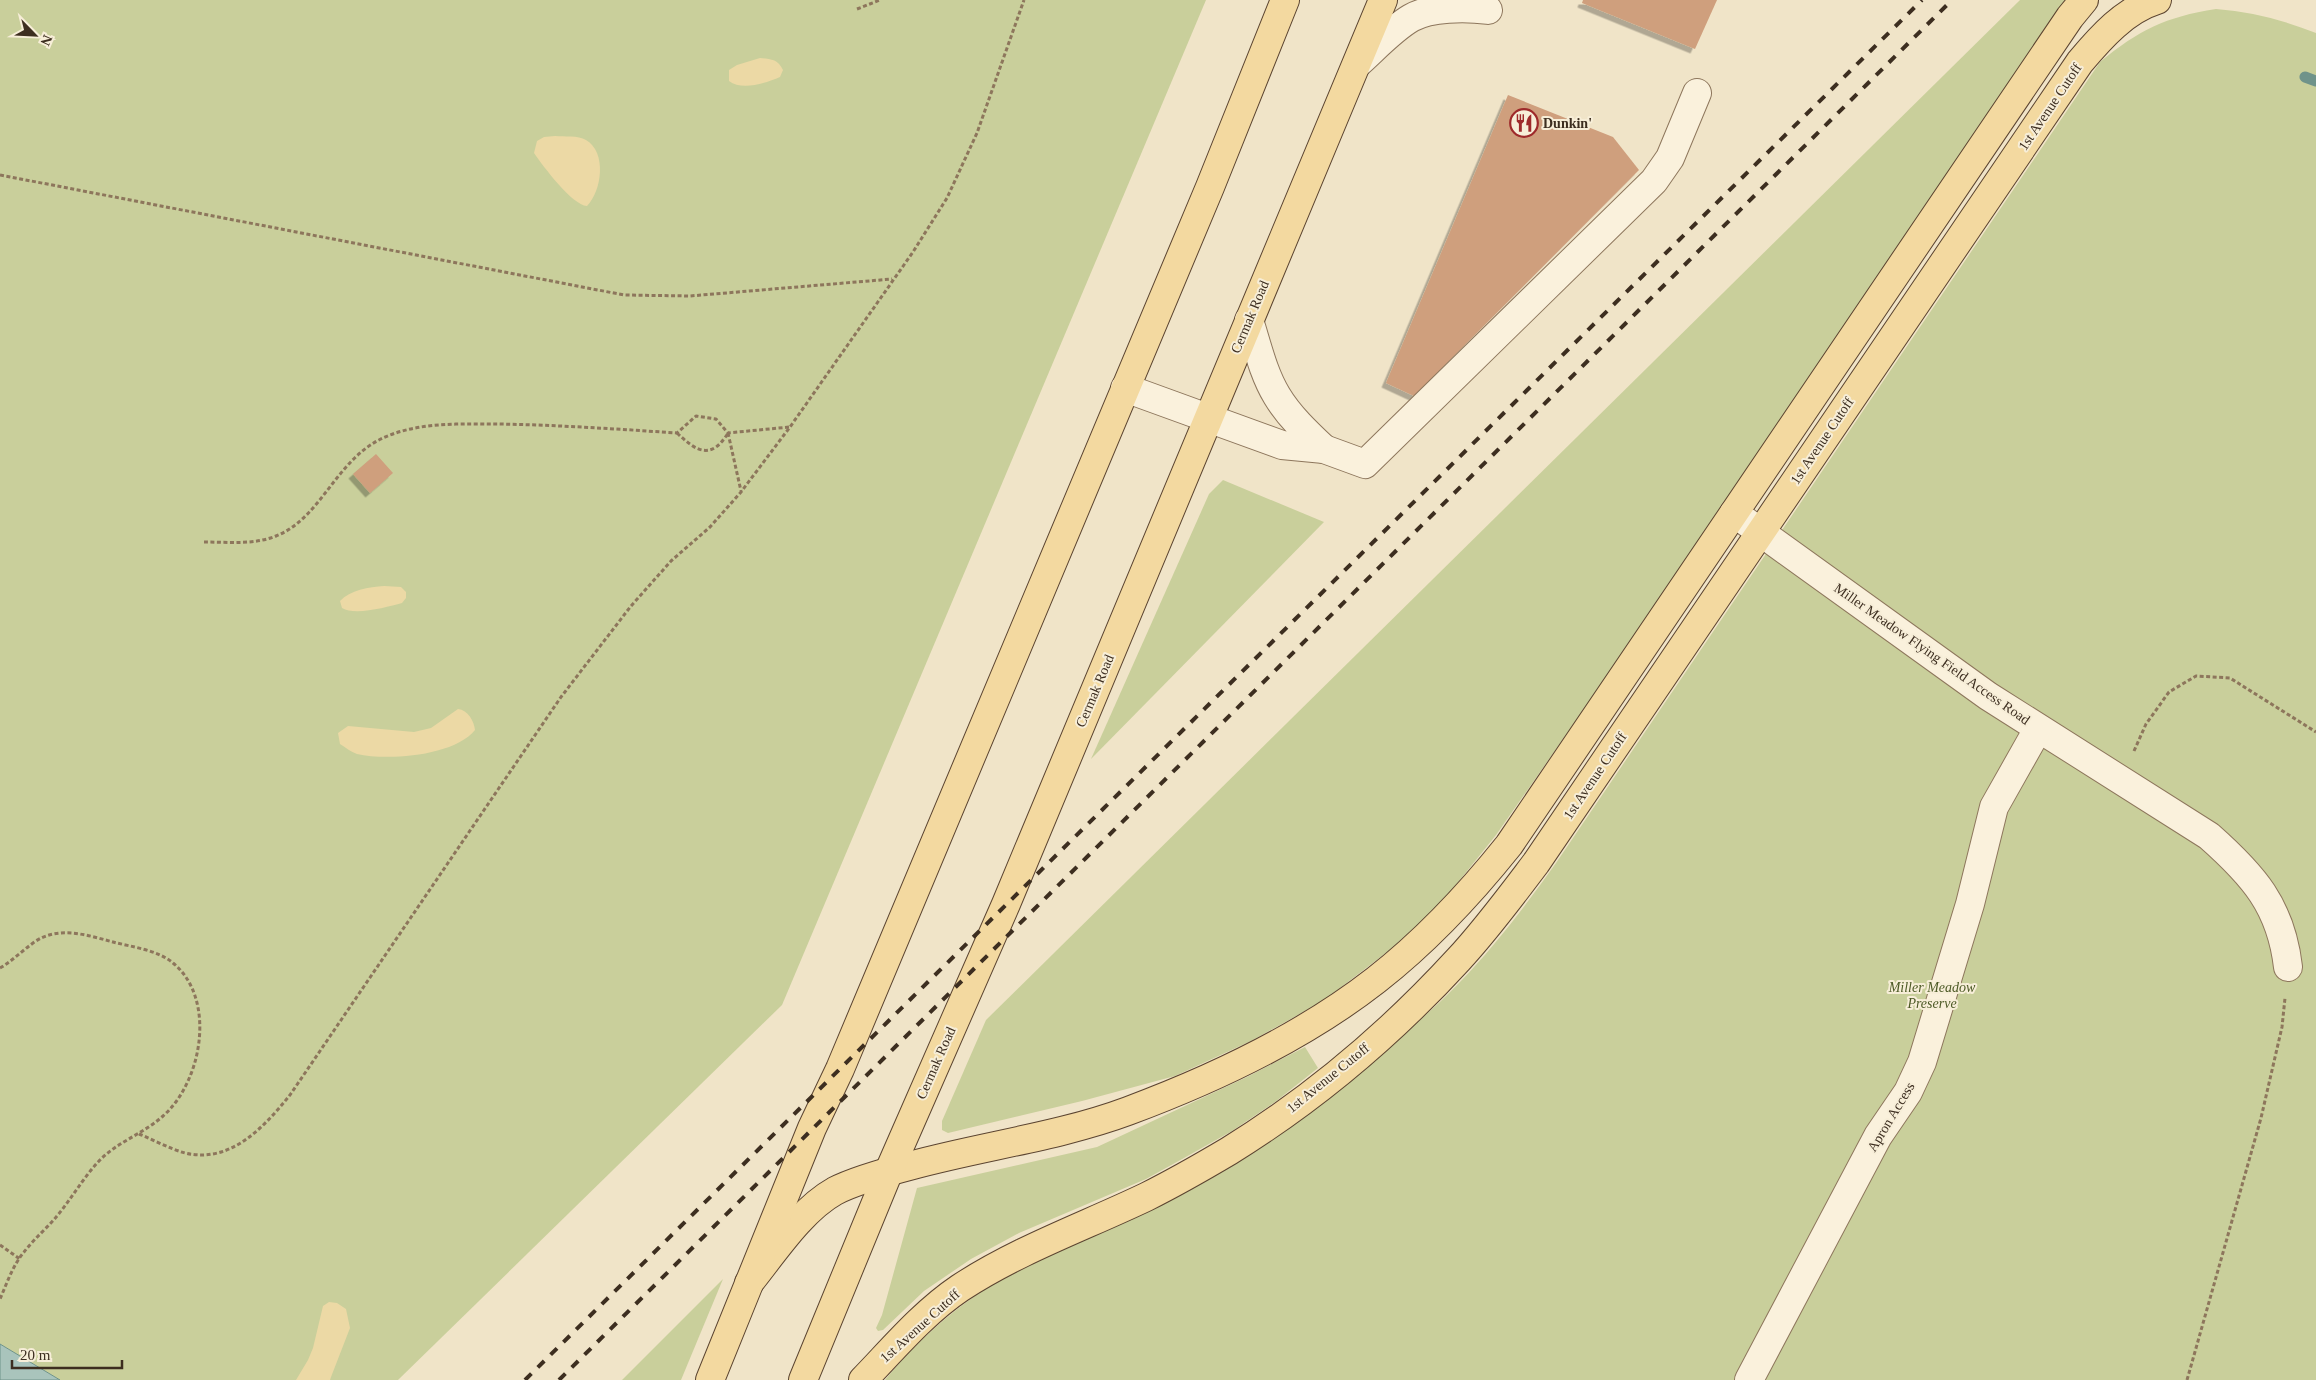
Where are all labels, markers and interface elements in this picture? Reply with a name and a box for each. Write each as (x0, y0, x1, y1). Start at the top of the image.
north arrow (10, 10, 60, 60)
text: N (38, 32, 55, 48)
street label: 1st Avenue Cutoff (2015, 61, 2085, 153)
restaurant icon: Dunkin' (1509, 108, 1539, 138)
place label: Dunkin' (1543, 116, 1592, 131)
street label: Cermak Road (1228, 278, 1272, 356)
street label: 1st Avenue Cutoff (1787, 395, 1857, 487)
street label: Miller Meadow Flying Field Access Road (1831, 580, 2033, 728)
street label: Cermak Road (1073, 652, 1117, 730)
street label: 1st Avenue Cutoff (1560, 730, 1630, 822)
park label: Miller Meadow Preserve (1888, 980, 1976, 1011)
street label: Cermak Road (913, 1025, 959, 1101)
street label: 1st Avenue Cutoff (1284, 1040, 1372, 1116)
street label: Apron Access (1864, 1080, 1918, 1154)
street label: 1st Avenue Cutoff (877, 1286, 963, 1365)
scale bar (12, 1338, 122, 1370)
text: 20 m (20, 1347, 51, 1363)

